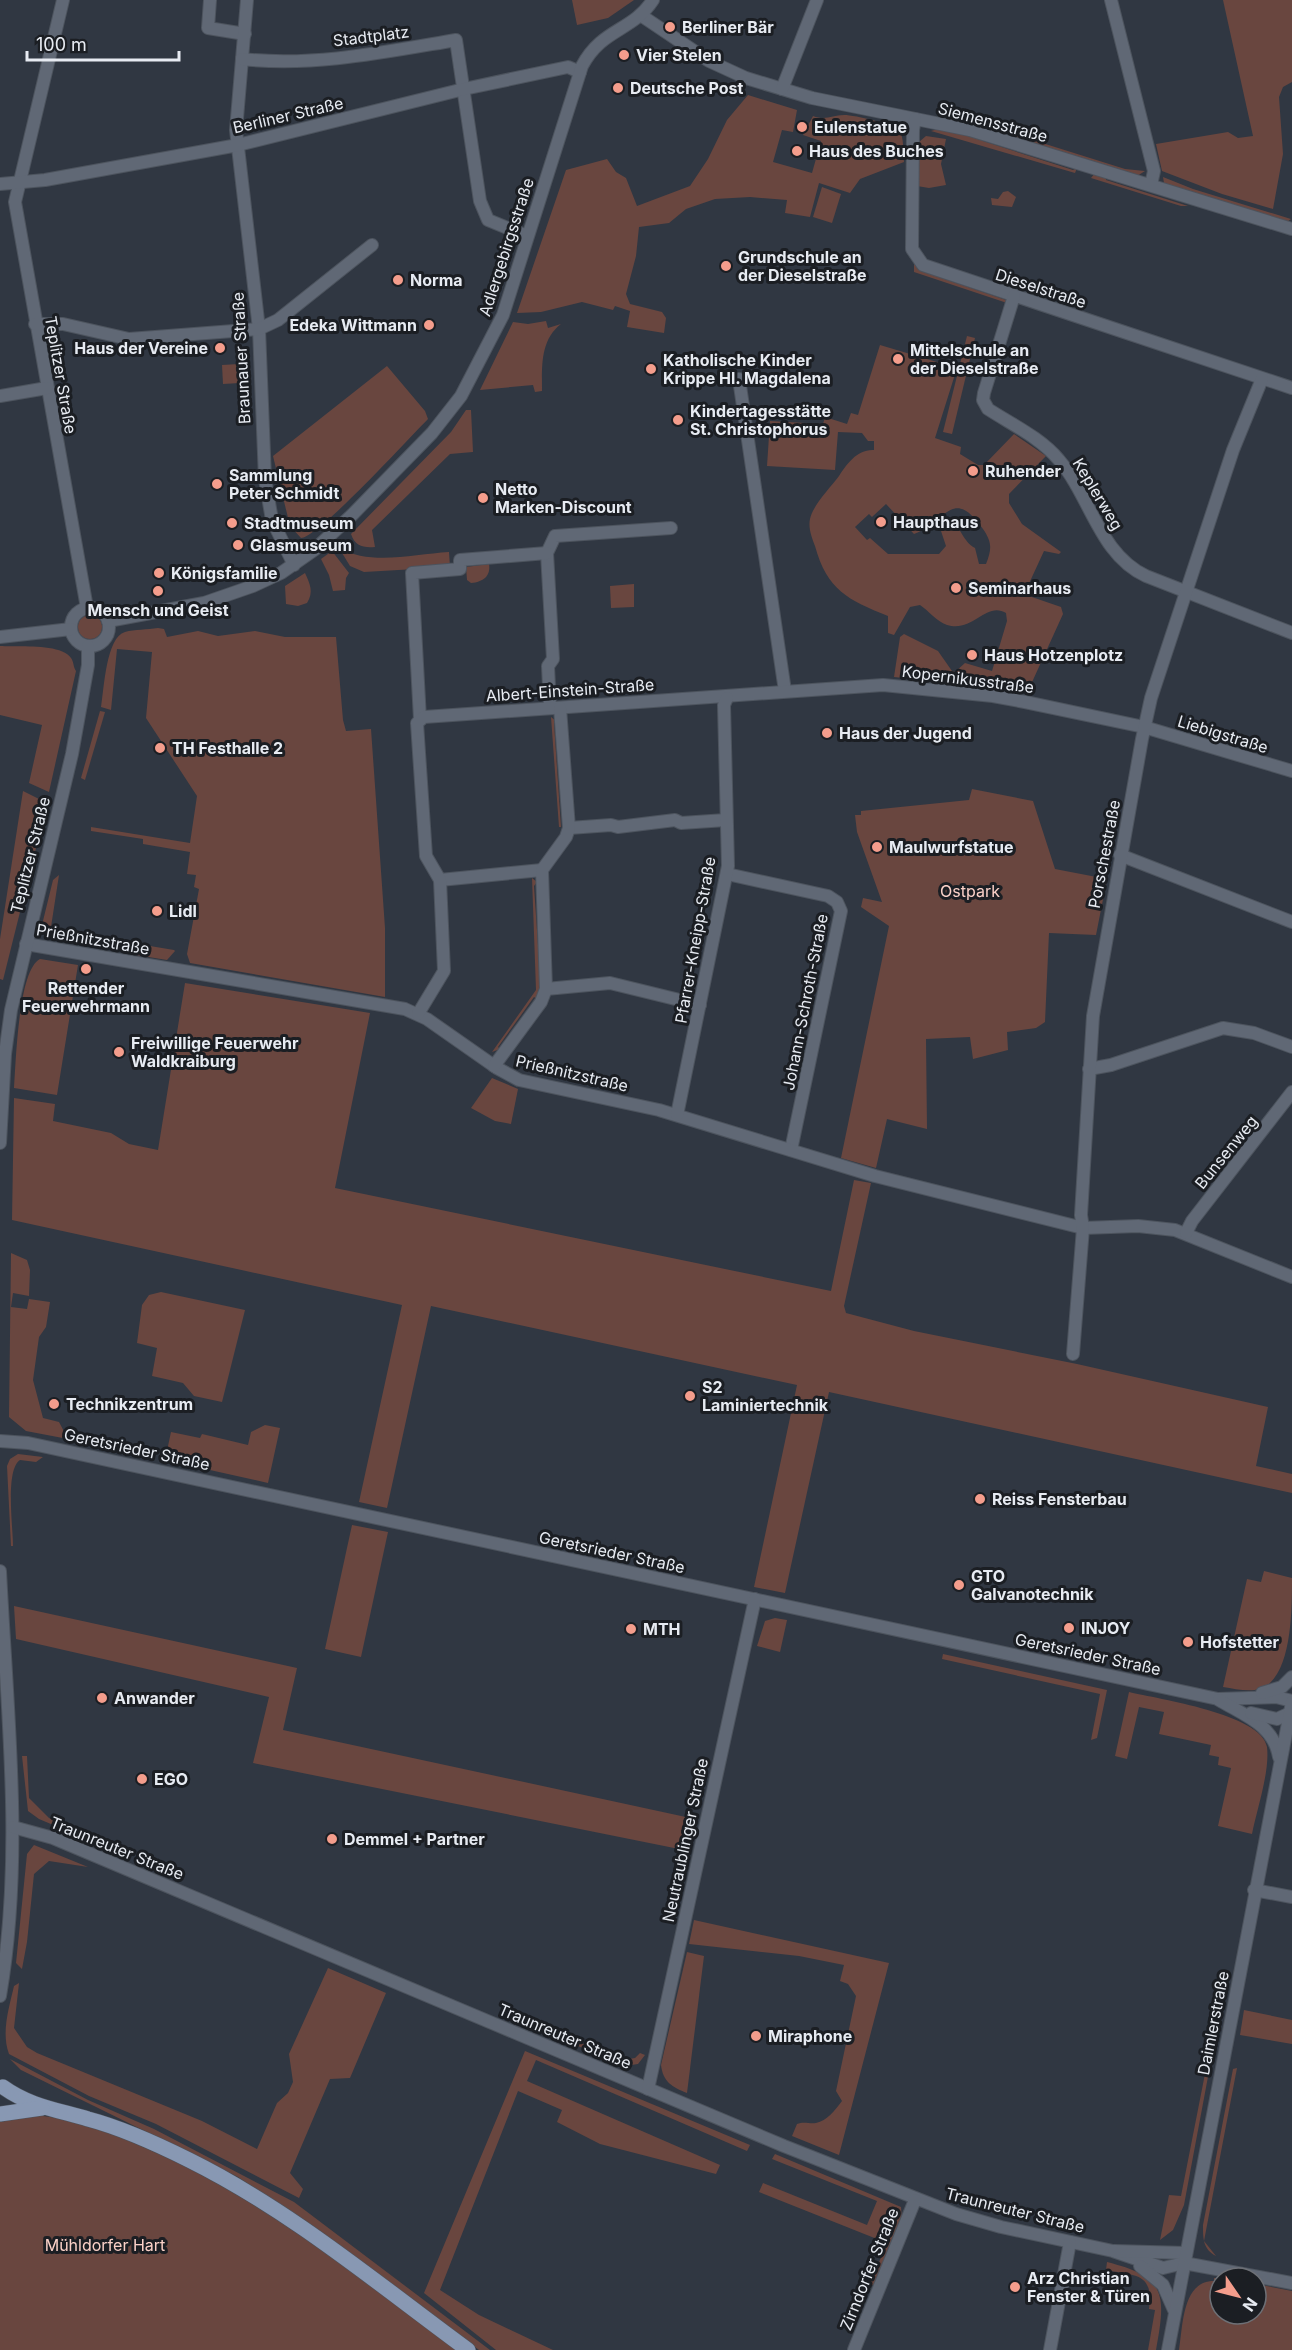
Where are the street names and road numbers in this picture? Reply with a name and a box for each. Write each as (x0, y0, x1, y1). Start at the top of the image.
street label: Stadtplatz (332, 21, 410, 51)
street label: Berliner Straße (231, 93, 345, 137)
street label: Siemensstraße (936, 98, 1050, 146)
street label: Adlergebirgsstraße (474, 175, 538, 319)
street label: Dieselstraße (993, 264, 1089, 312)
street label: Braunauer Straße (228, 291, 254, 425)
street label: Teplitzer Straße (41, 314, 81, 436)
street label: Keplerweg (1069, 454, 1127, 534)
street label: Kopernikusstraße (901, 661, 1035, 697)
street label: Albert-Einstein-Straße (485, 674, 655, 706)
street label: Liebigstraße (1175, 711, 1271, 757)
street label: Teplitzer Straße (6, 795, 54, 915)
street label: Porschestraße (1084, 798, 1124, 910)
street label: Pfarrer-Kneipp-Straße (670, 855, 720, 1025)
street label: Johann-Schroth-Straße (778, 912, 832, 1092)
street label: Prießnitzstraße (35, 919, 151, 959)
street label: Prießnitzstraße (514, 1050, 630, 1096)
street label: Bunsenweg (1190, 1111, 1262, 1193)
street label: Geretsrieder Straße (62, 1424, 212, 1474)
street label: Geretsrieder Straße (537, 1527, 687, 1577)
street label: Geretsrieder Straße (1013, 1629, 1163, 1679)
street label: Neutraublinger Straße (658, 1756, 712, 1924)
street label: Traunreuter Straße (47, 1812, 187, 1884)
street label: Daimlerstraße (1193, 1969, 1233, 2077)
street label: Traunreuter Straße (495, 1999, 635, 2073)
street label: Traunreuter Straße (943, 2183, 1087, 2237)
street label: Zirndorfer Straße (835, 2205, 903, 2333)

